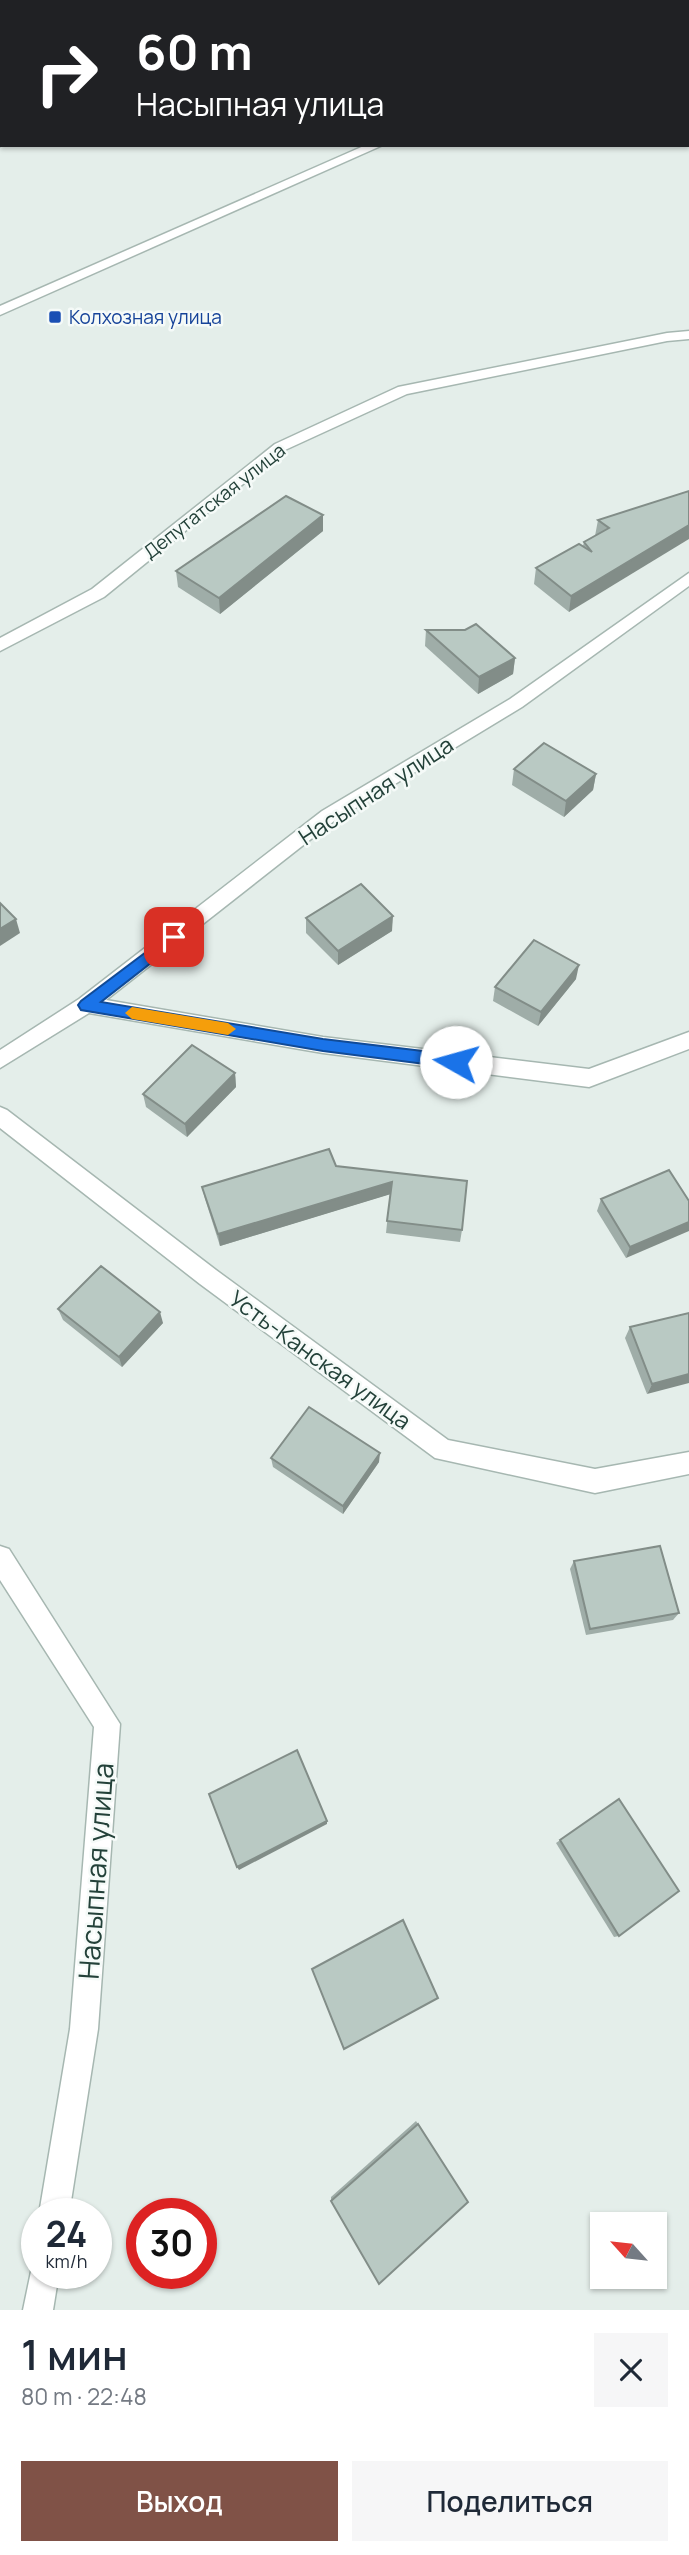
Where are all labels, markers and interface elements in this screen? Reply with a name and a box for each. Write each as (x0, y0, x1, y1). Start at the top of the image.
text: 60 m (136, 18, 253, 85)
icon: right (21, 28, 112, 119)
text: Насыпная улица (136, 82, 384, 126)
place label: Колхозная улица (69, 304, 222, 330)
marker: Колхозная улица (47, 309, 63, 325)
street label: Депутатская улица (138, 437, 290, 565)
street label: Насыпная улица (292, 728, 459, 852)
pin (144, 907, 204, 967)
icon: arrive (155, 918, 193, 956)
position arrow (419, 1025, 493, 1099)
street label: Усть-Канская улица (223, 1282, 418, 1436)
street label: Насыпная улица (68, 1761, 122, 1981)
speed limit sign: 30 (126, 2198, 217, 2289)
text: 24 (46, 2210, 87, 2258)
north arrow (590, 2212, 667, 2289)
map controls (590, 2212, 667, 2289)
text: km/h (46, 2249, 87, 2273)
text: 1 мин (21, 2325, 128, 2383)
button: close (594, 2333, 668, 2407)
text: 80 m · 22:48 (21, 2380, 147, 2412)
button: Выход (21, 2461, 338, 2541)
button: Поделиться (352, 2461, 668, 2541)

